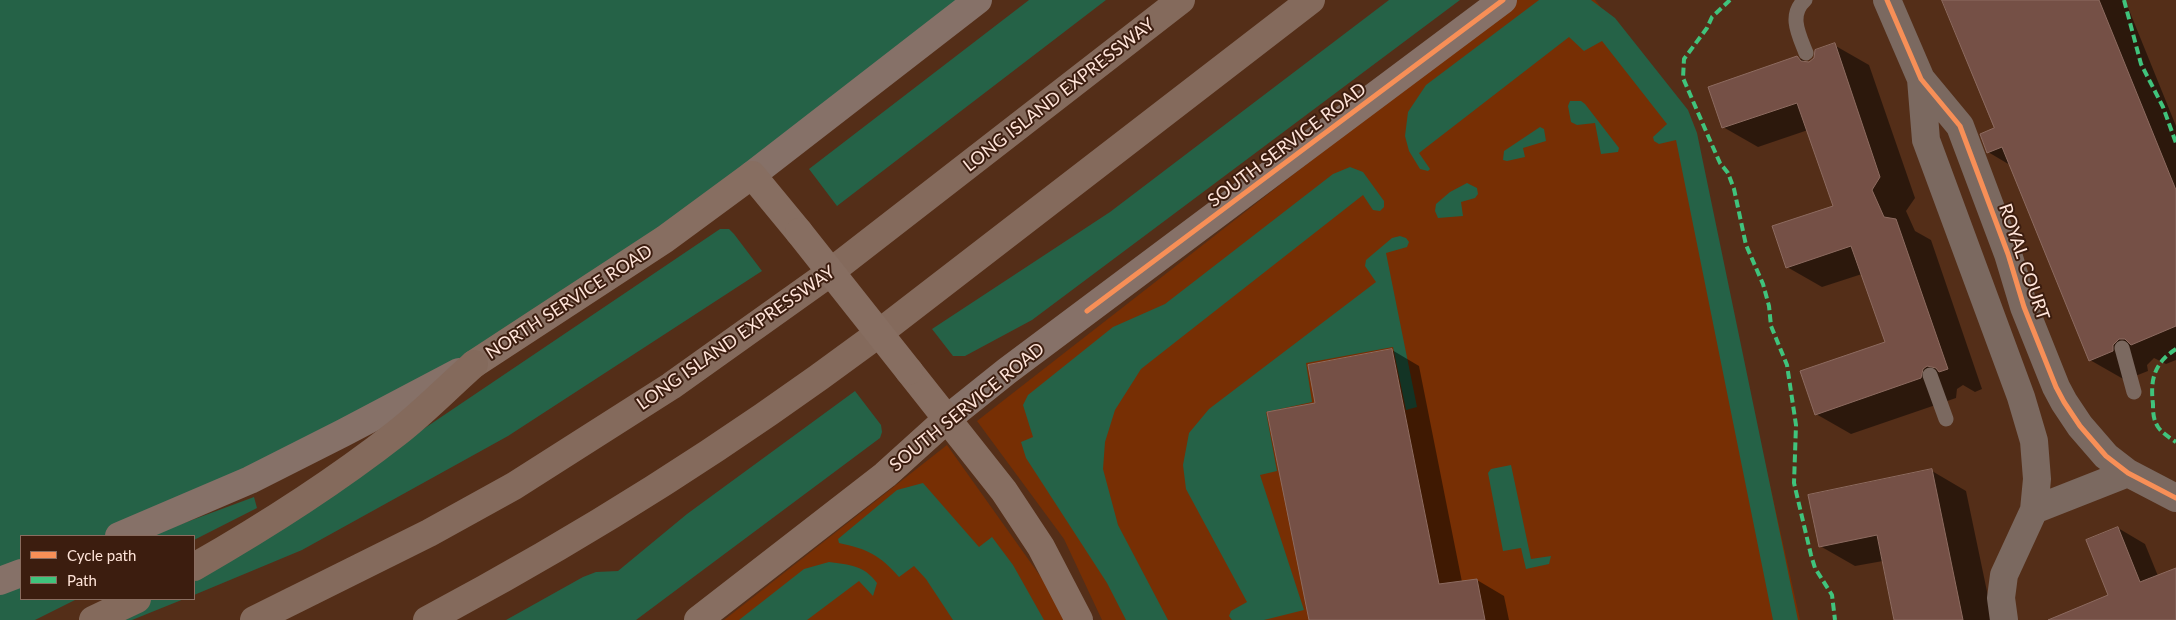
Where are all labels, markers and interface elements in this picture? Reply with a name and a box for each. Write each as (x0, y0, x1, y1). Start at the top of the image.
street label: LONG ISLAND EXPRESSWAY (959, 14, 1159, 176)
street label: SOUTH SERVICE ROAD (1203, 78, 1371, 212)
street label: ROYAL COURT (1994, 201, 2054, 323)
street label: NORTH SERVICE ROAD (482, 240, 656, 364)
street label: LONG ISLAND EXPRESSWAY (633, 261, 839, 415)
street label: SOUTH SERVICE ROAD (885, 338, 1049, 476)
legend (20, 535, 195, 600)
text: Cycle path (67, 546, 136, 564)
text: Path (67, 571, 97, 589)

